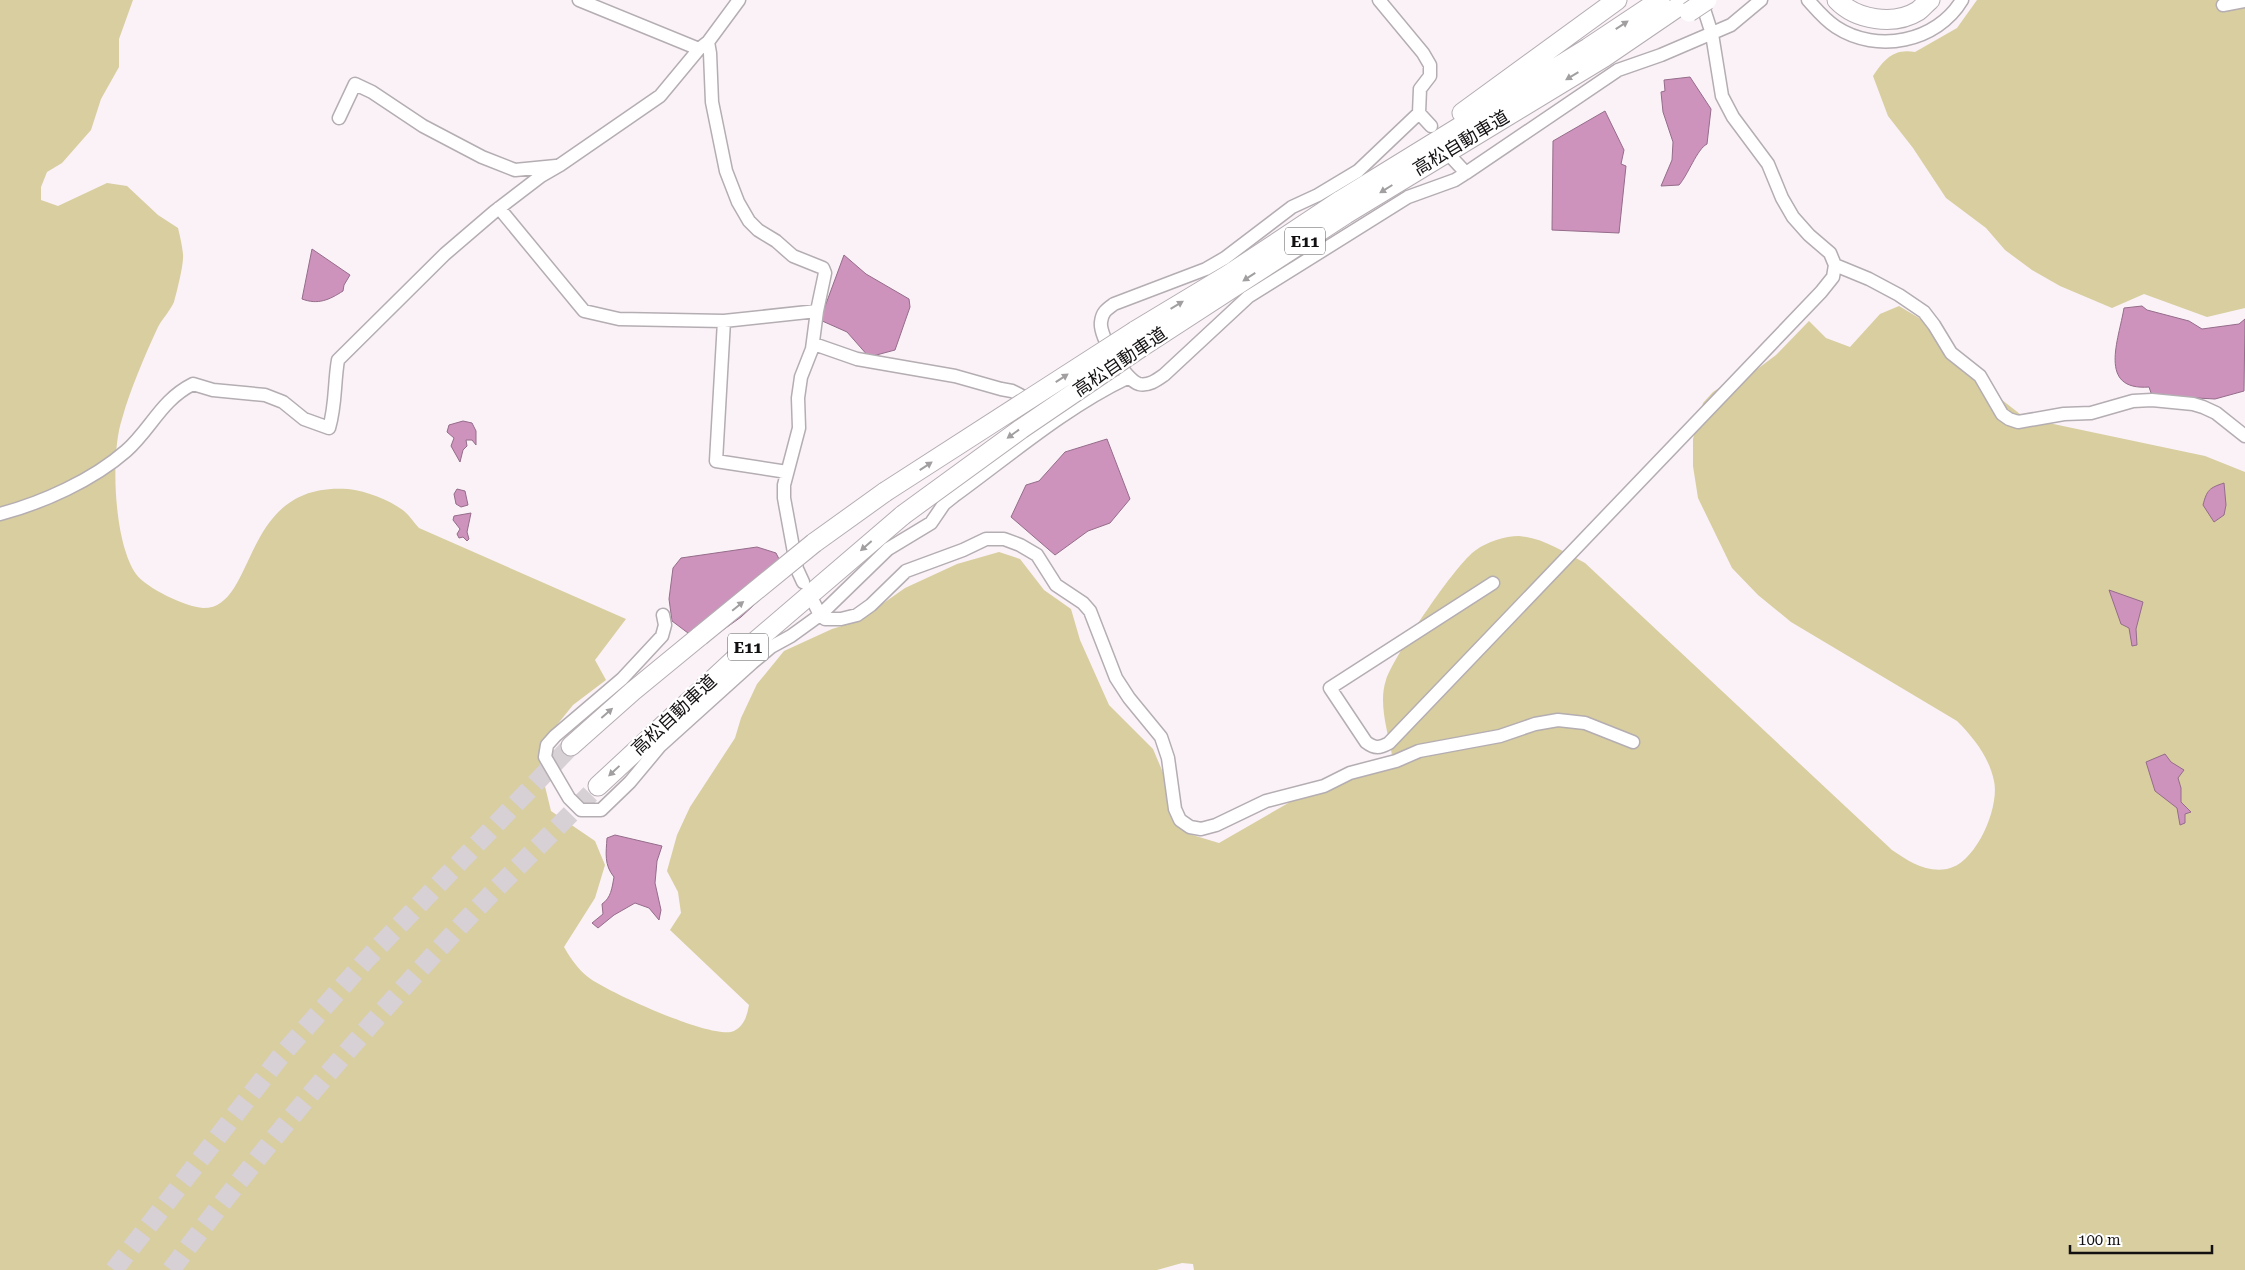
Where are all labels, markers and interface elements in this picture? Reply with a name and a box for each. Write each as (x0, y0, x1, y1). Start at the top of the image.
one-way arrow (1615, 20, 1629, 30)
one-way arrow (1565, 72, 1579, 81)
street label: 高松自動車道 (1409, 106, 1512, 179)
one-way arrow (1380, 185, 1393, 194)
road number: E11 (1285, 228, 1325, 255)
one-way arrow (1243, 272, 1256, 282)
one-way arrow (1170, 301, 1183, 310)
street label: 高松自動車道 (1069, 323, 1170, 400)
one-way arrow (1056, 373, 1069, 382)
one-way arrow (1007, 429, 1020, 440)
one-way arrow (919, 461, 933, 470)
one-way arrow (859, 541, 872, 552)
one-way arrow (731, 600, 744, 611)
road number: E11 (728, 634, 768, 660)
street label: 高松自動車道 (627, 670, 720, 759)
one-way arrow (601, 707, 613, 719)
one-way arrow (608, 765, 620, 777)
scale bar (2070, 1222, 2212, 1254)
text: 100 m (2078, 1231, 2121, 1249)

